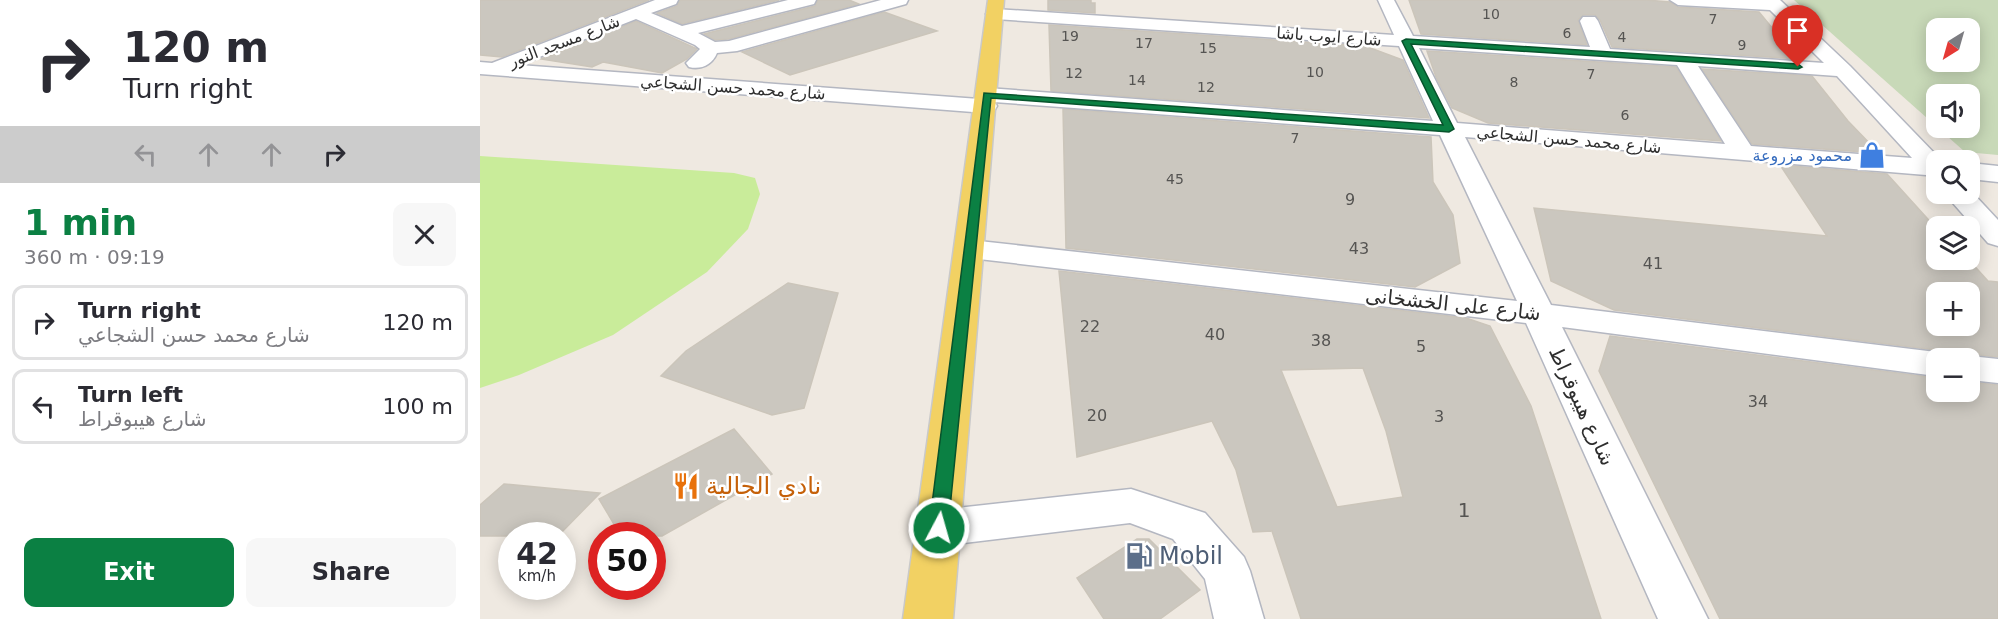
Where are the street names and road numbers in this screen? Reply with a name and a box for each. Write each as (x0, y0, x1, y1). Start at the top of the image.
street label: شارع مسجد النور (505, 12, 623, 73)
street label: شارع ايوب باشا (1276, 23, 1382, 51)
street label: شارع محمد حسن الشجاعي (640, 72, 826, 104)
street label: شارع محمد حسن الشجاعي (1476, 122, 1662, 158)
street label: شارع على الخشخانى (1364, 283, 1542, 325)
street label: شارع هيبوقراط (1544, 343, 1620, 469)

